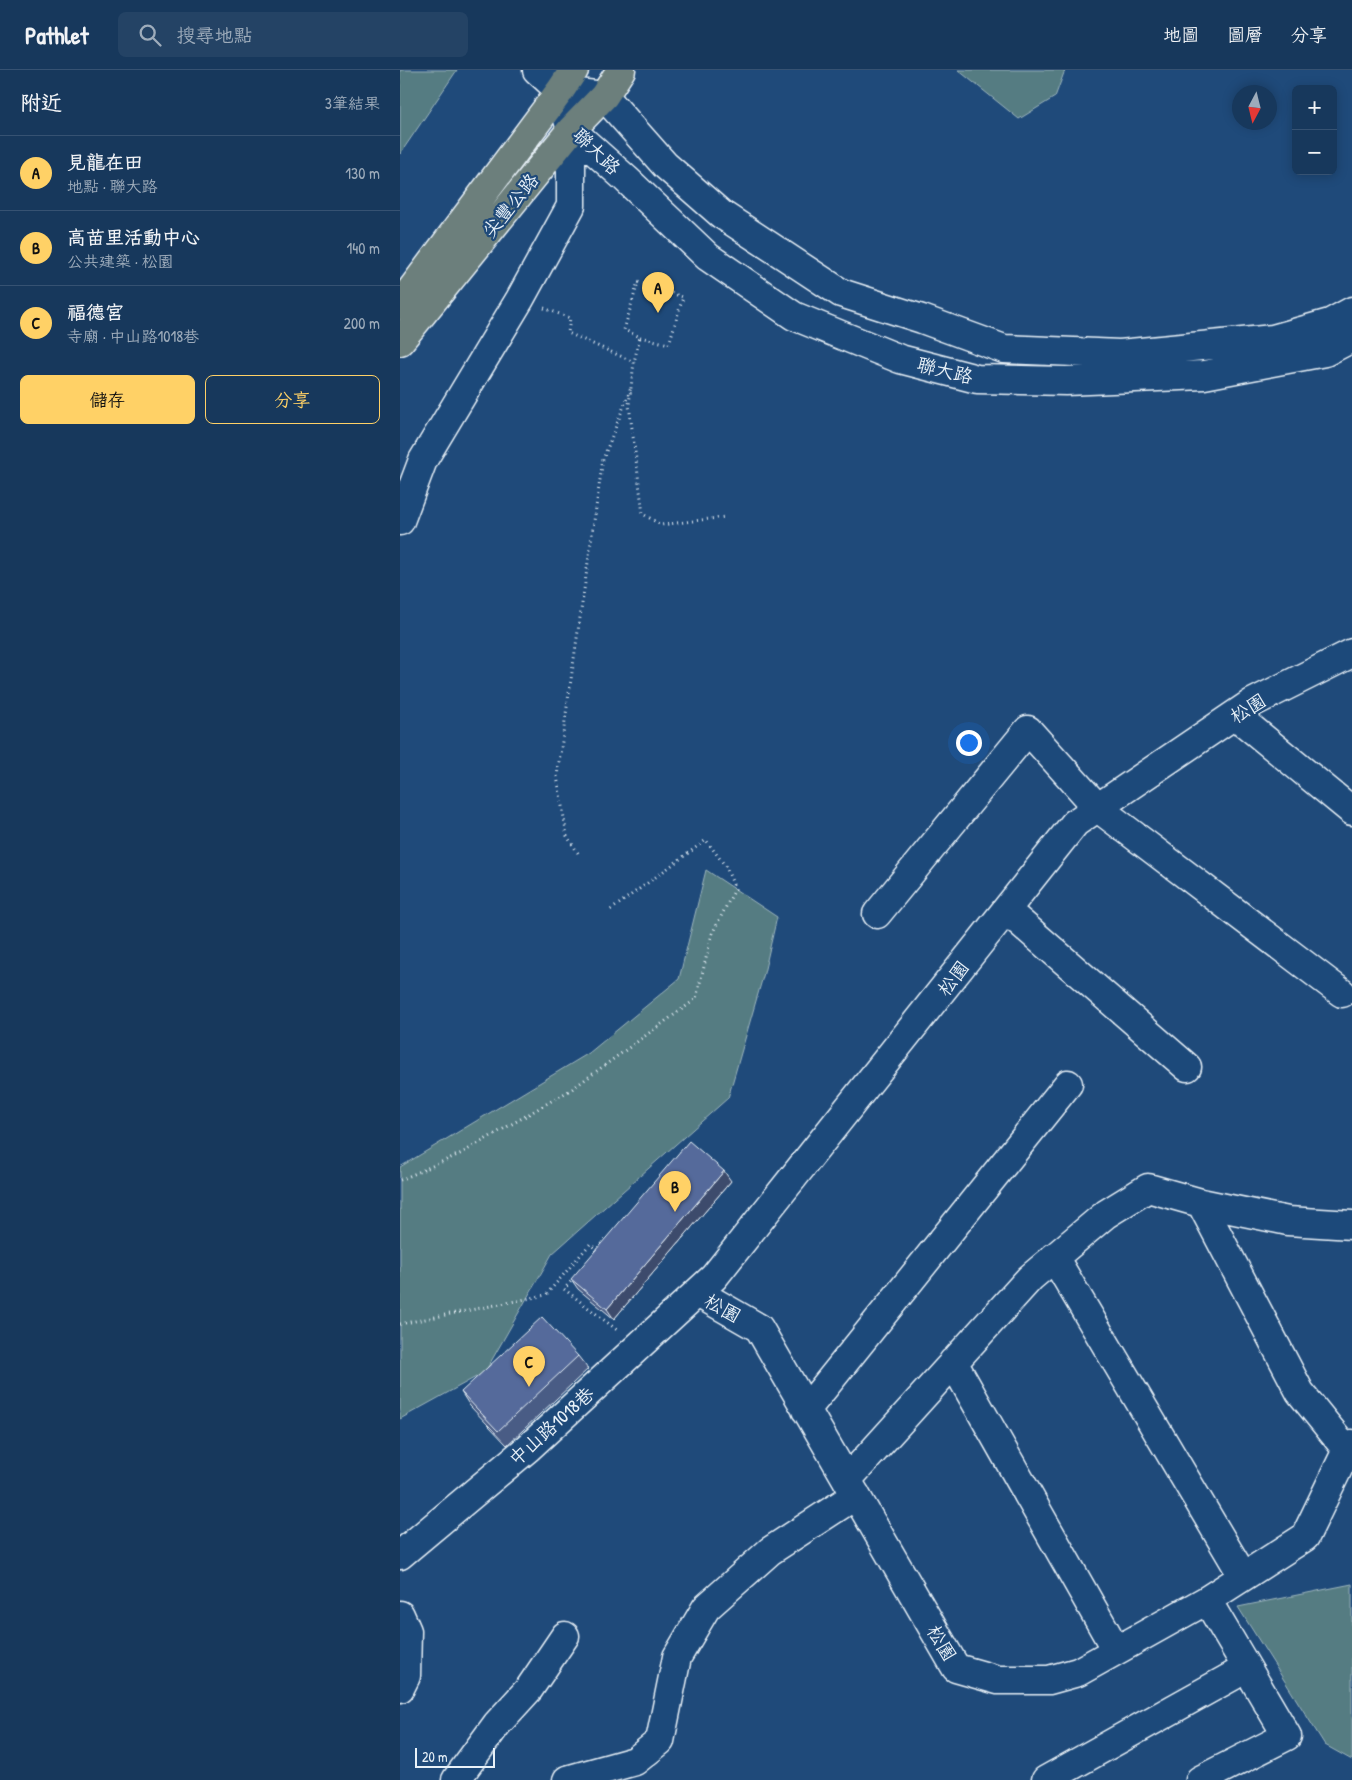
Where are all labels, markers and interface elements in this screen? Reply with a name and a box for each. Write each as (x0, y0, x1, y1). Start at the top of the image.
search box (118, 12, 468, 57)
text: Pathlet (25, 19, 88, 51)
icon: search (136, 21, 164, 49)
text: 搜尋地點 (176, 22, 253, 48)
text: 地圖 (1163, 22, 1199, 47)
text: 圖層 (1227, 22, 1263, 47)
text: 分享 (1291, 22, 1327, 47)
north arrow (1232, 85, 1277, 130)
map controls (1292, 85, 1337, 175)
button: + (1292, 85, 1337, 130)
text: 附近 (20, 88, 62, 117)
text: 3筆結果 (325, 92, 380, 114)
street label: 聯大路 (567, 122, 627, 180)
button: − (1292, 130, 1337, 175)
text: 見龍在田 (67, 149, 143, 175)
text: A (32, 162, 40, 184)
text: 130 m (345, 162, 380, 184)
street label: 尖豐公路 (476, 167, 544, 243)
text: 地點 · 聯大路 (67, 175, 158, 197)
text: 高苗里活動中心 (67, 224, 200, 250)
text: B (32, 237, 40, 259)
text: 140 m (346, 237, 380, 259)
text: 公共建築 · 松園 (67, 250, 174, 272)
pin: A (642, 272, 674, 313)
text: 福德宮 (67, 299, 124, 325)
text: C (32, 312, 40, 334)
text: 200 m (344, 312, 380, 334)
text: 寺廟 · 中山路1018巷 (67, 325, 199, 347)
street label: 聯大路 (914, 350, 976, 390)
button: 儲存 (20, 375, 195, 424)
button: 分享 (205, 375, 380, 424)
street label: 松園 (1225, 687, 1271, 729)
your location (956, 730, 982, 756)
street label: 松園 (931, 955, 975, 1001)
pin: B (659, 1171, 691, 1212)
street label: 松園 (700, 1287, 746, 1329)
pin: C (513, 1346, 545, 1387)
street label: 中山路1018巷 (503, 1381, 599, 1471)
street label: 松園 (921, 1620, 963, 1666)
scale bar (415, 1745, 495, 1768)
text: 20 m (422, 1747, 448, 1766)

